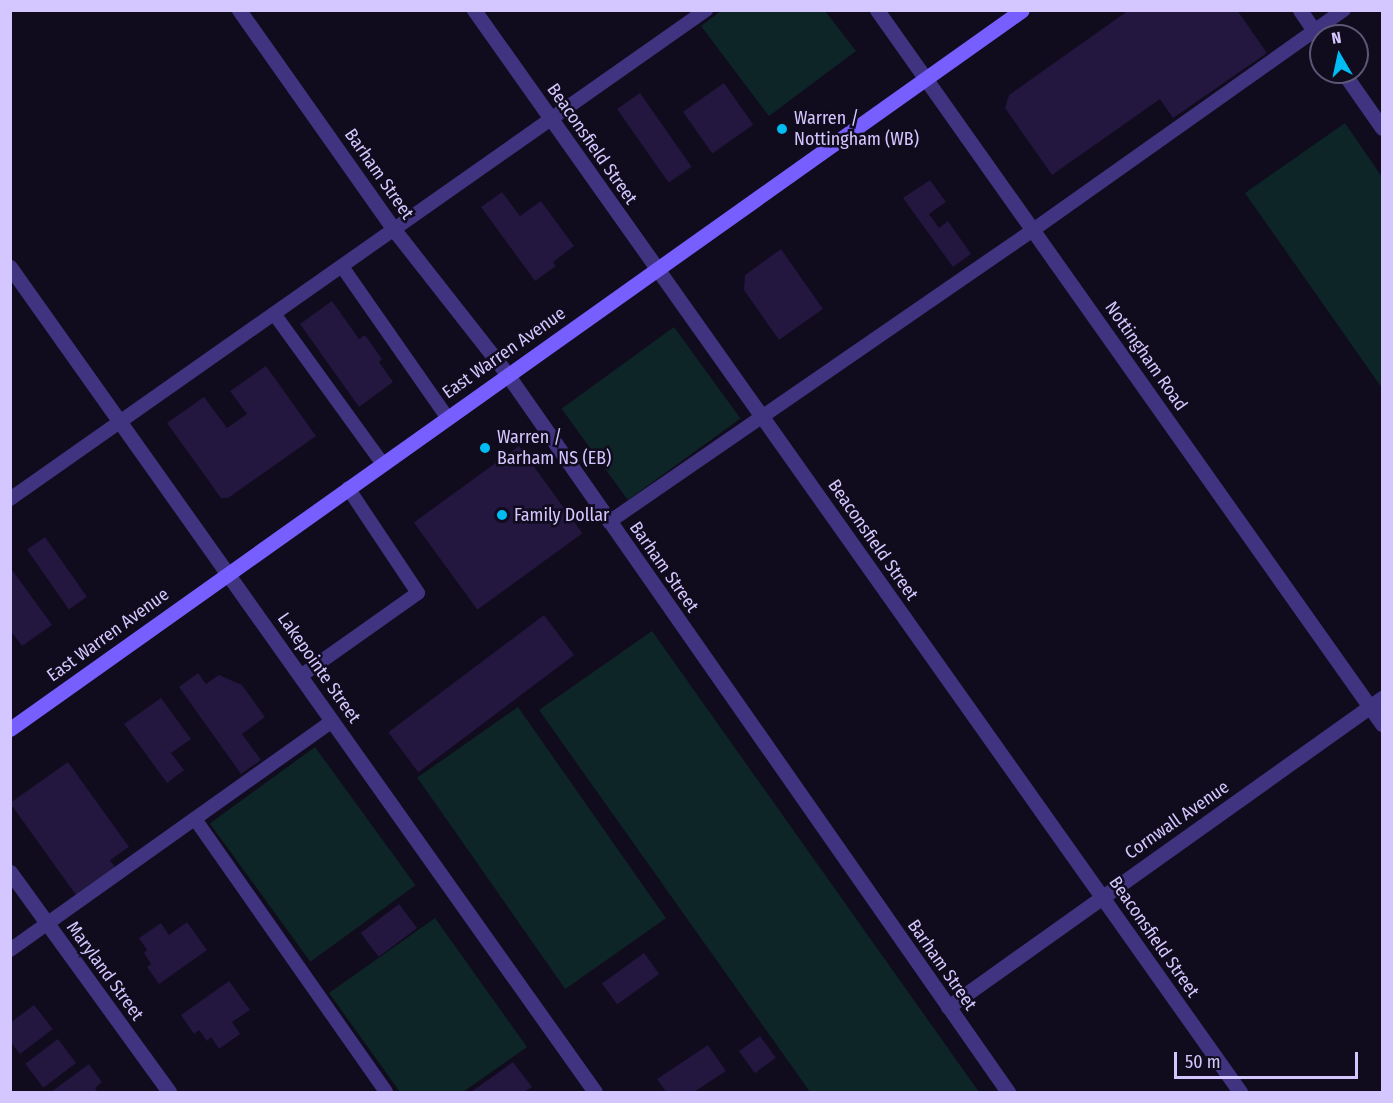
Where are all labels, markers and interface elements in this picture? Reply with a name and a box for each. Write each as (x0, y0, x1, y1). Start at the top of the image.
north arrow (1309, 24, 1369, 84)
text: N (1330, 28, 1343, 48)
street label: Beaconsfield Street (542, 79, 642, 209)
place label: Warren / Nottingham (WB) (794, 108, 919, 150)
marker: Warren / Nottingham (WB) (775, 122, 789, 136)
street label: Barham Street (340, 125, 418, 223)
street label: Nottingham Road (1100, 297, 1192, 415)
street label: East Warren Avenue (438, 302, 570, 404)
place label: Warren / Barham NS (EB) (497, 427, 611, 470)
marker: Warren / Barham NS (EB) (478, 441, 492, 455)
street label: Beaconsfield Street (823, 475, 923, 605)
place label: Family Dollar (514, 504, 609, 526)
marker: Family Dollar (495, 508, 509, 522)
street label: Barham Street (625, 518, 703, 616)
street label: East Warren Avenue (43, 584, 173, 686)
street label: Lakepointe Street (273, 609, 365, 727)
street label: Cornwall Avenue (1121, 776, 1233, 864)
street label: Beaconsfield Street (1104, 872, 1204, 1002)
street label: Barham Street (903, 916, 981, 1014)
street label: Maryland Street (62, 917, 148, 1025)
scale bar (1177, 1040, 1362, 1078)
text: 50 m (1185, 1051, 1221, 1073)

